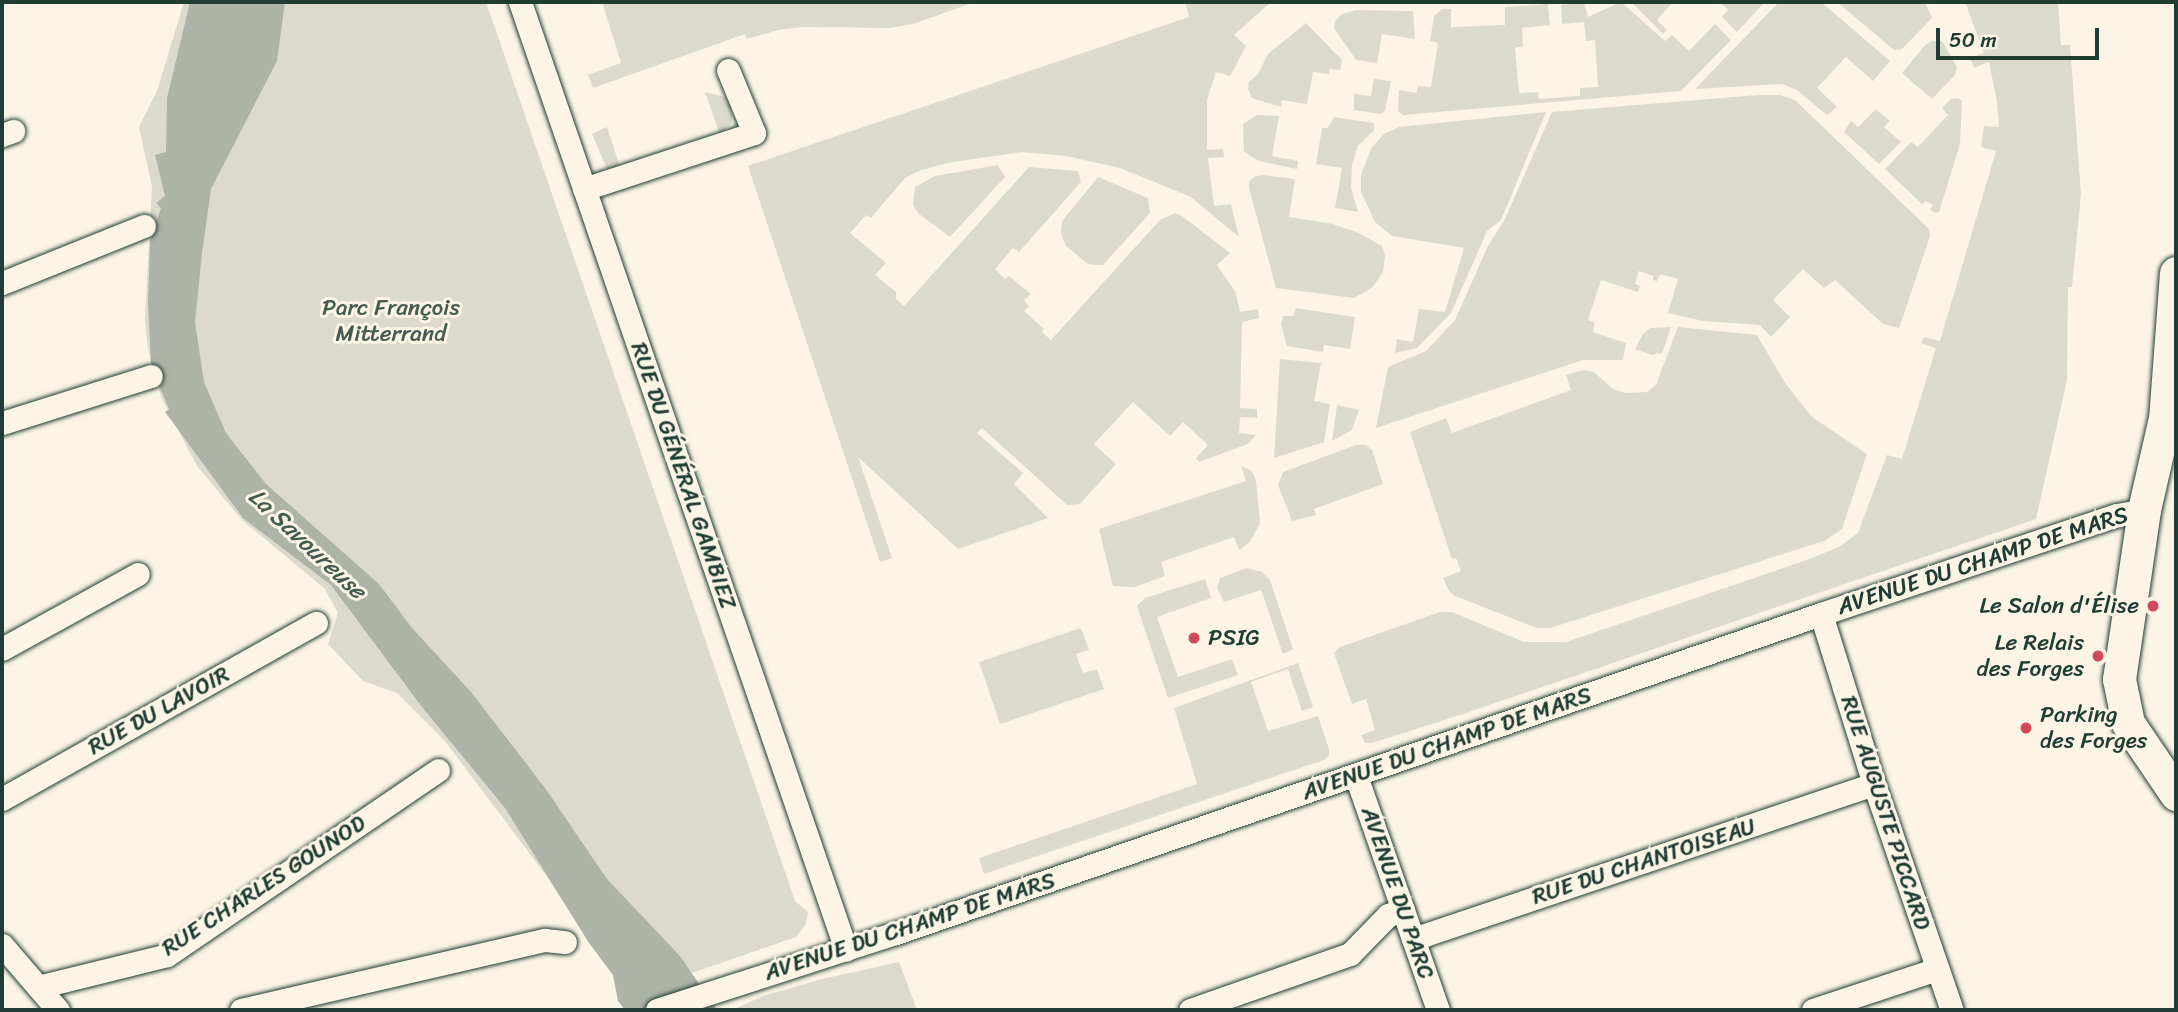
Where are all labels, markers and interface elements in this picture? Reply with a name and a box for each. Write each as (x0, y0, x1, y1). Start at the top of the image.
scale bar (1940, 14, 2103, 58)
text: 50 m (1949, 21, 1997, 59)
park label: Parc François Mitterrand (322, 294, 460, 348)
street label: RUE DU GÉNÉRAL GAMBIEZ (624, 338, 742, 614)
water label: La Savoureuse (243, 483, 371, 605)
street label: AVENUE DU CHAMP DE MARS (1835, 501, 2131, 621)
place label: Le Salon d'Élise (1980, 592, 2139, 620)
marker: Le Salon d'Élise (2145, 598, 2161, 614)
place label: PSIG (1208, 624, 1260, 652)
place label: Le Relais des Forges (1977, 629, 2084, 683)
marker: PSIG (1186, 630, 1202, 646)
marker: Le Relais des Forges (2090, 648, 2106, 664)
street label: RUE DU LAVOIR (83, 661, 235, 761)
street label: AVENUE DU CHAMP DE MARS (1299, 682, 1595, 806)
street label: RUE AUGUSTE PICCARD (1834, 692, 1936, 934)
place label: Parking des Forges (2040, 701, 2147, 755)
marker: Parking des Forges (2018, 720, 2034, 736)
street label: AVENUE DU PARC (1355, 803, 1439, 983)
street label: RUE CHARLES GOUNOD (156, 809, 372, 963)
street label: RUE DU CHANTOISEAU (1527, 812, 1761, 912)
street label: AVENUE DU CHAMP DE MARS (762, 867, 1058, 987)

